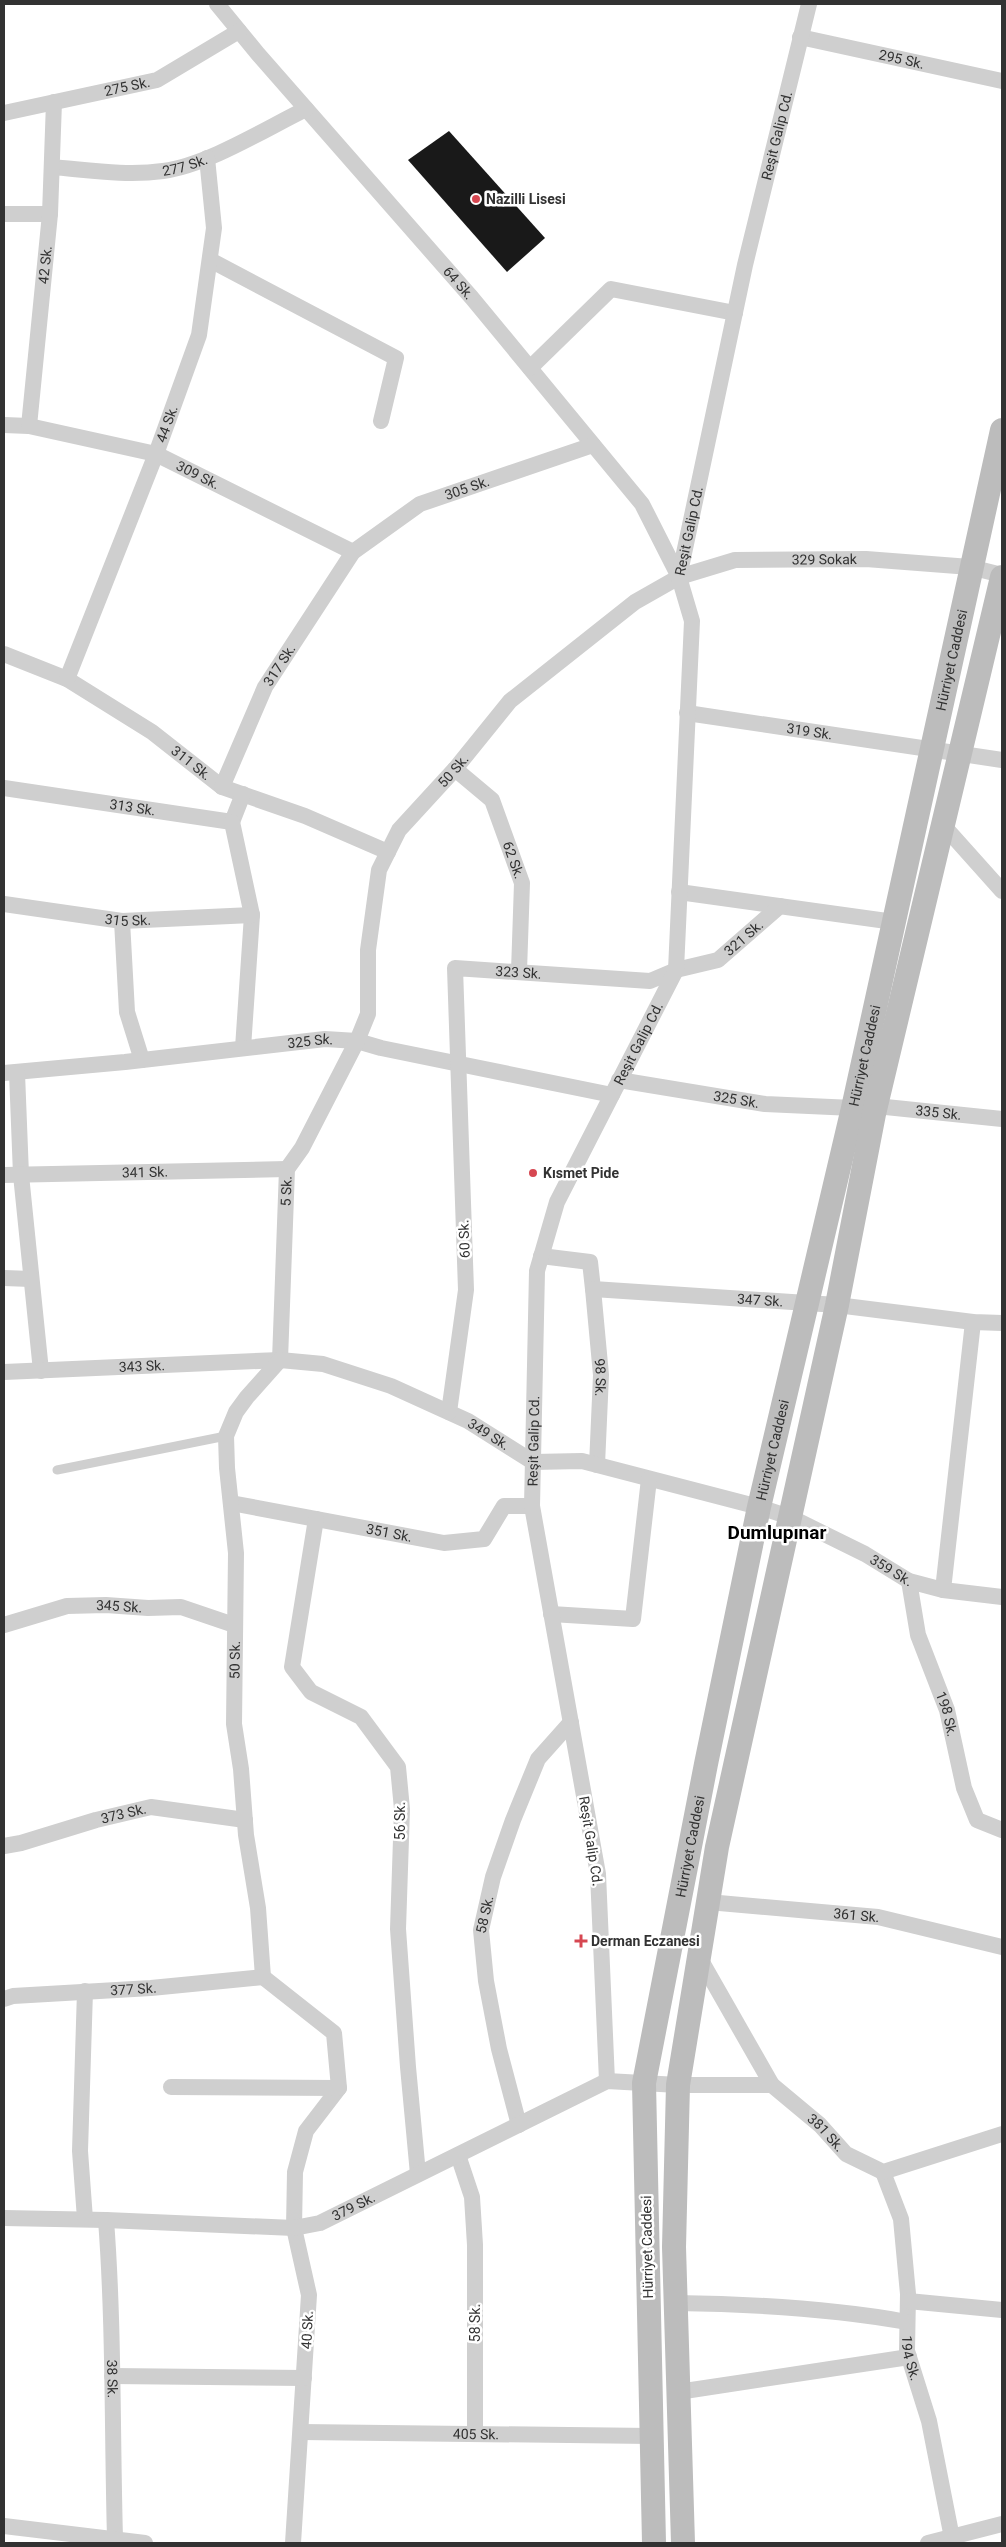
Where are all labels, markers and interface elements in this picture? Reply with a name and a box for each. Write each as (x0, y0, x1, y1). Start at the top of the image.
street label: 295 Sk. (877, 46, 926, 72)
street label: 275 Sk. (103, 74, 151, 99)
street label: Reşit Galip Cd. (758, 90, 795, 182)
street label: 277 Sk. (161, 151, 210, 179)
place label: Nazilli Lisesi (486, 191, 566, 207)
marker: Nazilli Lisesi (470, 193, 482, 205)
street label: 42 Sk. (35, 245, 55, 285)
street label: 64 Sk. (440, 263, 477, 303)
street label: 44 Sk. (153, 403, 181, 445)
street label: 309 Sk. (174, 457, 222, 492)
street label: 305 Sk. (442, 473, 491, 503)
street label: Reşit Galip Cd. (672, 485, 706, 577)
street label: 329 Sokak (792, 551, 858, 568)
street label: Hürriyet Caddesi (933, 608, 970, 712)
street label: 317 Sk. (260, 641, 299, 689)
street label: 319 Sk. (786, 720, 834, 743)
street label: 311 Sk. (168, 742, 214, 783)
street label: 50 Sk. (434, 751, 472, 791)
street label: 313 Sk. (109, 796, 157, 818)
street label: 62 Sk. (500, 839, 528, 881)
street label: 315 Sk. (104, 911, 151, 929)
street label: 321 Sk. (721, 917, 766, 959)
street label: 323 Sk. (495, 963, 542, 982)
street label: Reşit Galip Cd. (610, 1000, 666, 1088)
street label: Hürriyet Caddesi (846, 1003, 883, 1108)
street label: 325 Sk. (286, 1031, 334, 1051)
street label: 325 Sk. (712, 1088, 761, 1111)
street label: 335 Sk. (915, 1102, 962, 1123)
street label: 341 Sk. (122, 1164, 168, 1180)
place label: Kısmet Pide (543, 1165, 619, 1181)
marker: Kısmet Pide (527, 1167, 539, 1179)
street label: 5 Sk. (278, 1176, 295, 1207)
street label: 60 Sk. (455, 1220, 473, 1258)
street label: 347 Sk. (737, 1290, 784, 1309)
street label: 343 Sk. (118, 1357, 165, 1375)
street label: 98 Sk. (592, 1358, 609, 1397)
street label: Reşit Galip Cd. (524, 1395, 542, 1487)
street label: Hürriyet Caddesi (753, 1398, 792, 1502)
street label: 349 Sk. (465, 1415, 513, 1453)
street label: 351 Sk. (365, 1521, 413, 1545)
district label: Dumlupınar (728, 1521, 826, 1544)
street label: 359 Sk. (867, 1551, 913, 1589)
street label: 345 Sk. (96, 1597, 143, 1616)
street label: 50 Sk. (227, 1641, 243, 1679)
street label: 198 Sk. (933, 1689, 961, 1738)
street label: Hürriyet Caddesi (672, 1794, 708, 1899)
street label: Reşit Galip Cd. (576, 1795, 606, 1887)
street label: 373 Sk. (99, 1800, 148, 1827)
street label: 56 Sk. (392, 1802, 408, 1840)
street label: 58 Sk. (472, 1894, 497, 1935)
street label: 361 Sk. (833, 1905, 880, 1925)
place label: Derman Eczanesi (591, 1933, 700, 1949)
marker: Derman Eczanesi (575, 1935, 587, 1947)
street label: 377 Sk. (110, 1980, 157, 1998)
street label: 381 Sk. (804, 2110, 848, 2155)
street label: 379 Sk. (329, 2189, 378, 2224)
street label: Hürriyet Caddesi (638, 2195, 656, 2299)
street label: 58 Sk. (467, 2304, 483, 2342)
street label: 40 Sk. (298, 2310, 316, 2350)
street label: 194 Sk. (899, 2335, 924, 2382)
street label: 38 Sk. (104, 2360, 121, 2398)
street label: 405 Sk. (453, 2426, 499, 2442)

